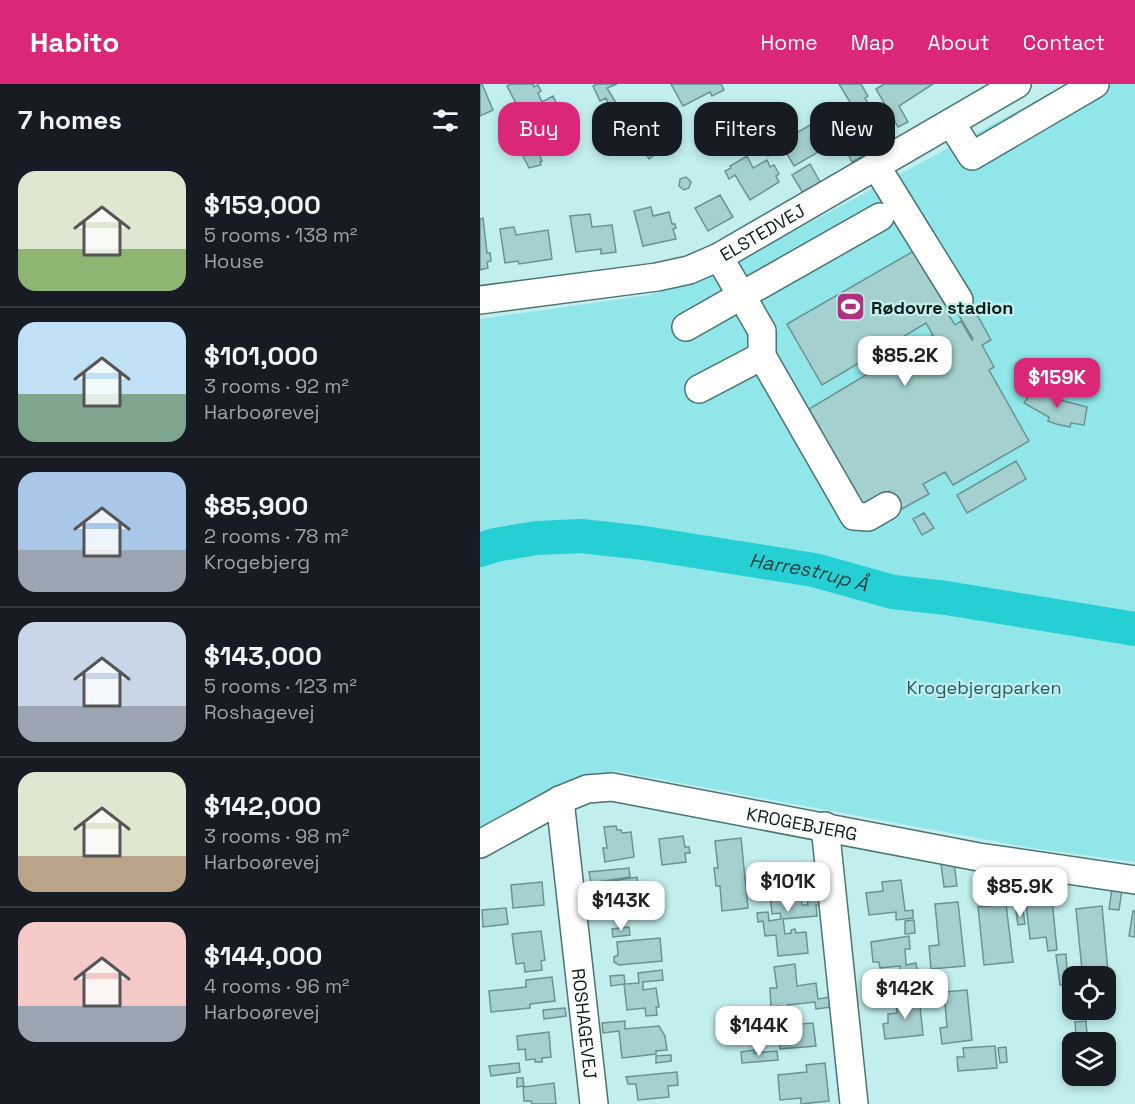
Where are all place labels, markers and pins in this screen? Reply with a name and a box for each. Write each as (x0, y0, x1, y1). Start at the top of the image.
sports icon: Rødovre stadion (834, 291, 866, 323)
place label: Rødovre stadion (871, 296, 1013, 319)
pin: $85.2K (856, 336, 954, 387)
pin: $159K (1015, 358, 1099, 409)
pin: $101K (746, 862, 830, 913)
pin: $85.9K (971, 867, 1069, 918)
pin: $143K (579, 881, 663, 932)
pin: $142K (863, 969, 947, 1020)
pin: $144K (717, 1006, 801, 1057)

